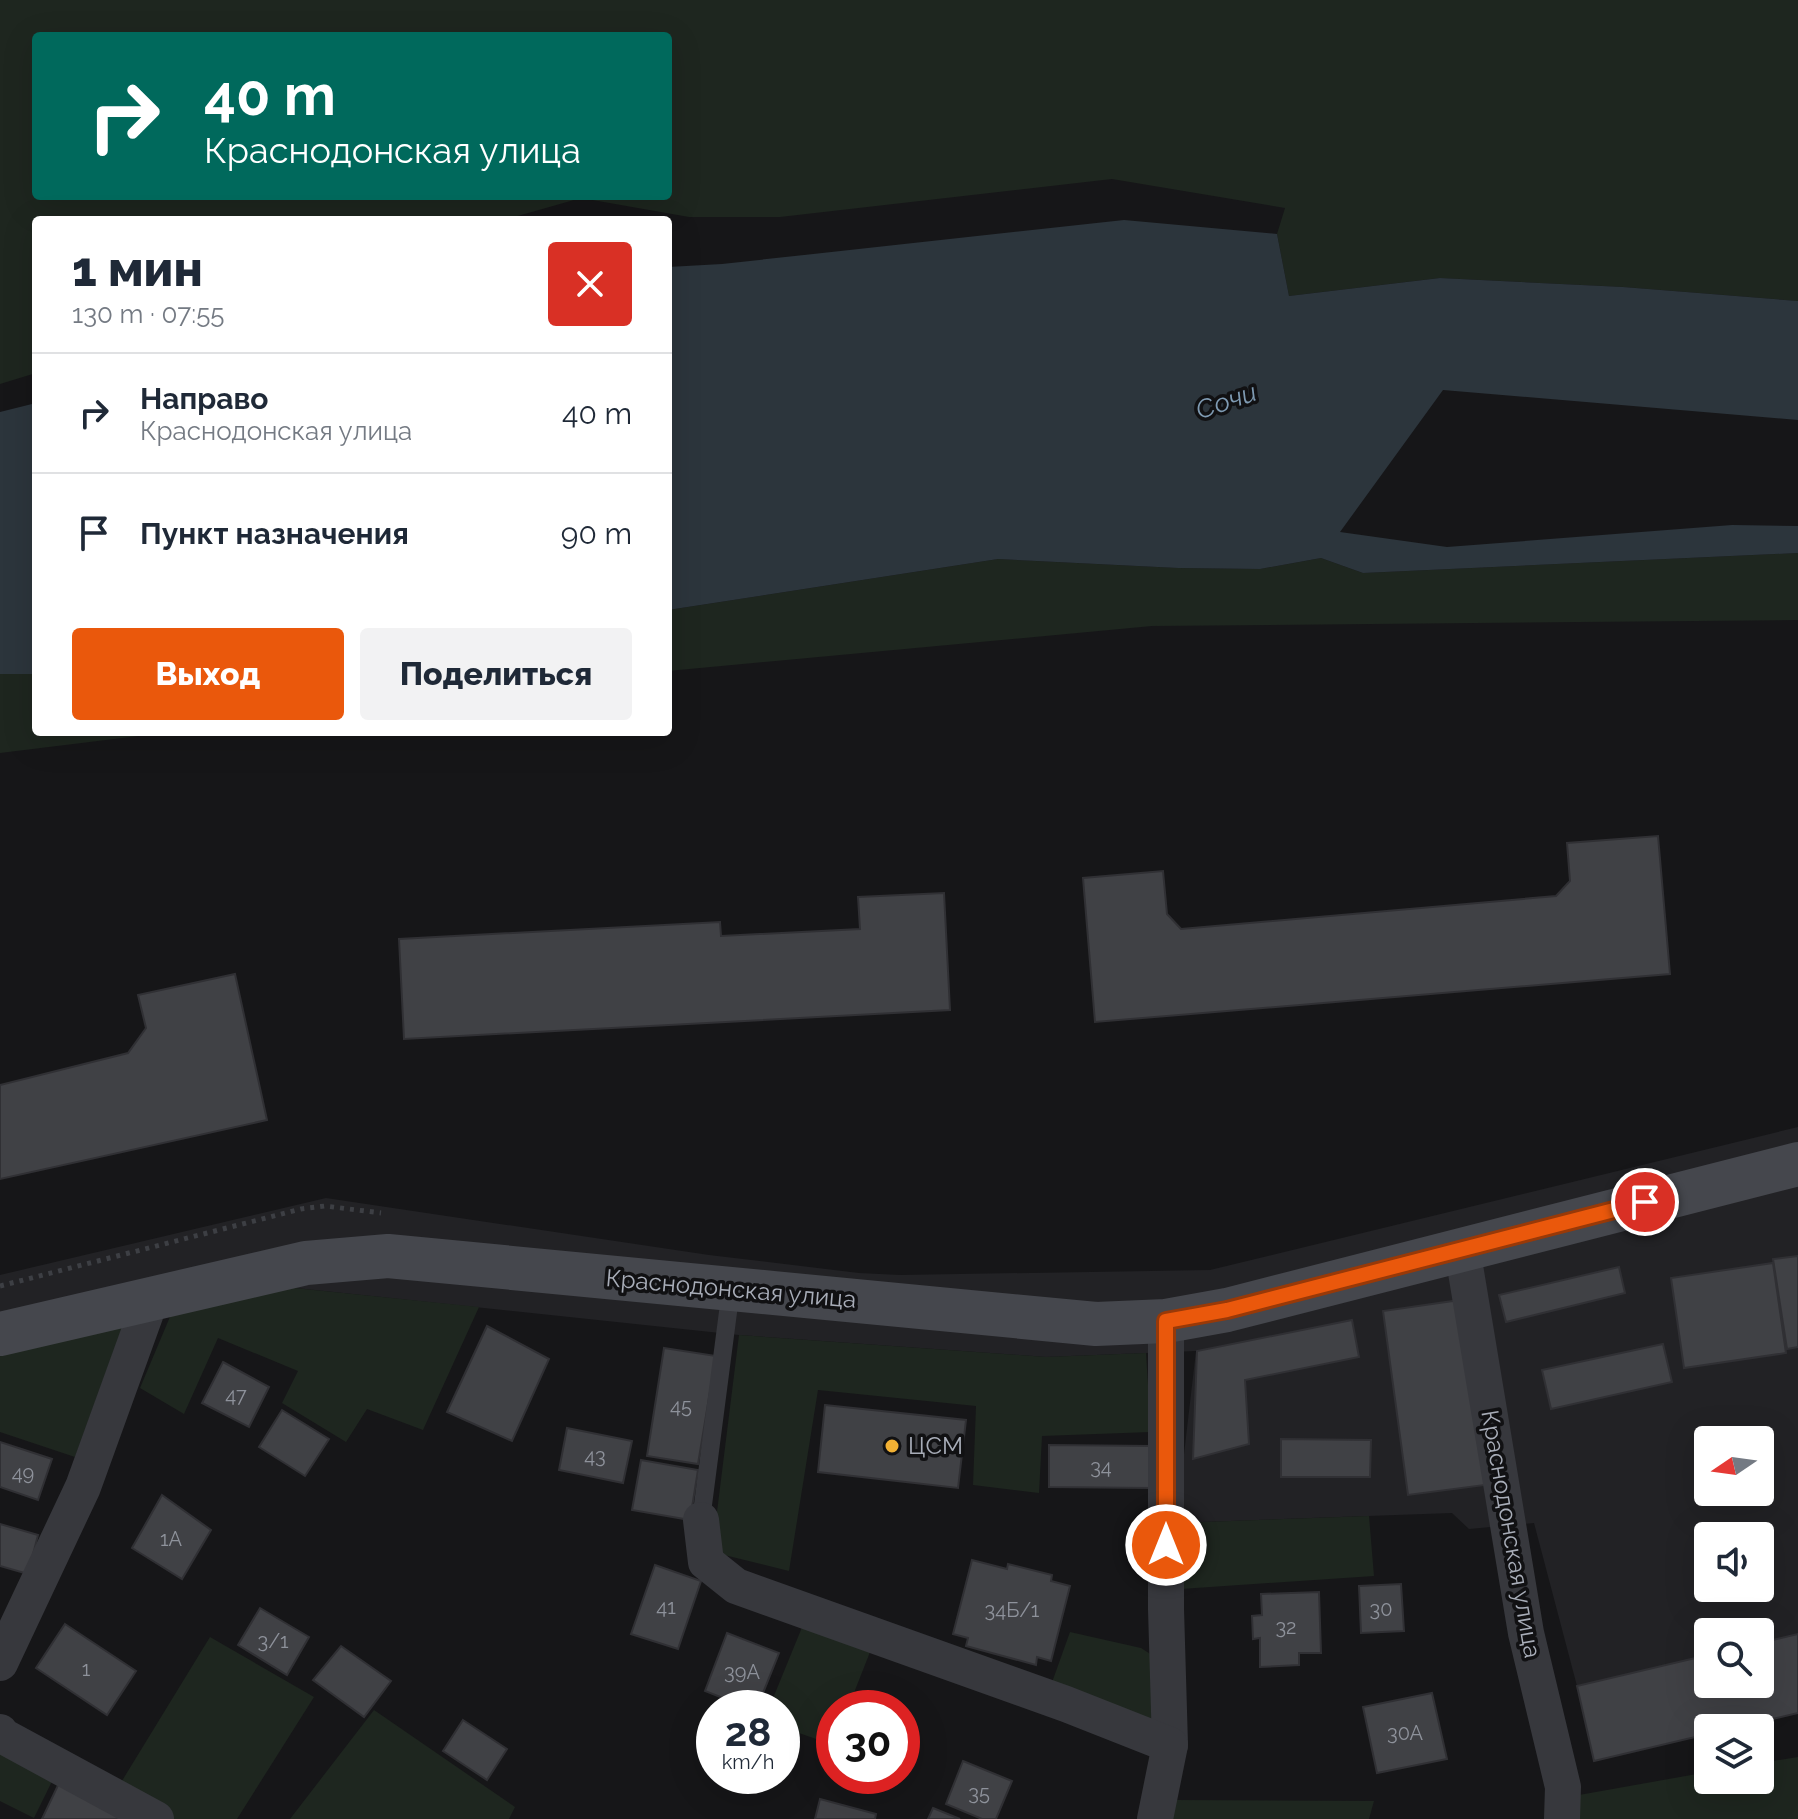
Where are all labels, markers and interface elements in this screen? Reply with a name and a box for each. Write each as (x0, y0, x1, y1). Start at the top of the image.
text: 40 m (204, 62, 336, 128)
icon: right (72, 64, 176, 168)
text: Краснодонская улица (204, 129, 581, 171)
text: 1 мин (72, 241, 203, 297)
button: close (548, 242, 632, 326)
text: 130 m · 07:55 (72, 299, 224, 329)
water label: Сочи (1192, 377, 1261, 425)
text: Направо (140, 381, 269, 416)
icon: right (72, 391, 116, 435)
text: 40 m (562, 396, 632, 431)
text: Краснодонская улица (140, 416, 412, 446)
icon: arrive (72, 511, 116, 555)
text: Пункт назначения (140, 516, 409, 551)
text: 90 m (561, 516, 632, 551)
button: Выход (72, 628, 344, 720)
button: Поделиться (360, 628, 632, 720)
pin (1611, 1168, 1679, 1236)
icon: arrive (1623, 1180, 1667, 1224)
street label: Краснодонская улица (605, 1263, 857, 1314)
house number: 47 (225, 1383, 247, 1407)
house number: 45 (670, 1394, 692, 1418)
street label: Краснодонская улица (1475, 1408, 1548, 1660)
north arrow (1694, 1426, 1774, 1506)
map controls (1694, 1426, 1774, 1794)
place label: ЦСМ (908, 1431, 963, 1460)
marker: ЦСМ (883, 1437, 901, 1455)
house number: 43 (584, 1444, 606, 1468)
house number: 34 (1090, 1455, 1112, 1479)
house number: 49 (12, 1461, 34, 1485)
position arrow (1124, 1503, 1208, 1587)
button: sound (1694, 1522, 1774, 1602)
house number: 1А (160, 1527, 183, 1551)
house number: 41 (656, 1595, 676, 1619)
house number: 30 (1370, 1597, 1392, 1621)
house number: 34Б/1 (985, 1598, 1040, 1622)
house number: 32 (1275, 1615, 1297, 1639)
button: search (1694, 1618, 1774, 1698)
house number: 3/1 (258, 1629, 289, 1653)
house number: 1 (82, 1657, 91, 1681)
house number: 39А (724, 1660, 760, 1684)
speed limit sign: 30 (816, 1690, 920, 1794)
text: 28 (725, 1708, 771, 1755)
button: layers (1694, 1714, 1774, 1794)
house number: 30А (1387, 1721, 1424, 1745)
text: km/h (722, 1750, 774, 1774)
house number: 35 (968, 1781, 990, 1805)

